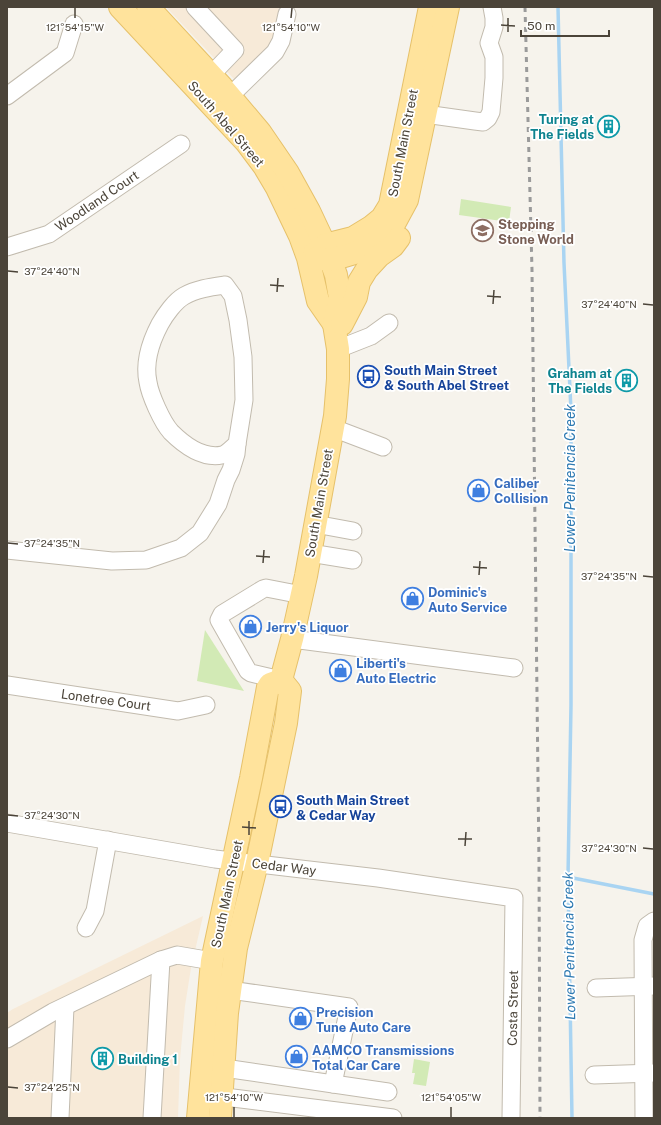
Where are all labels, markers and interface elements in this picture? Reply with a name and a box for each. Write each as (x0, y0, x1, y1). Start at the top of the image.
scale bar (521, 12, 609, 38)
text: 50 m (527, 19, 555, 33)
text: 121°54'15"W (46, 21, 105, 33)
text: 121°54'10"W (262, 21, 320, 33)
street label: South Abel Street (185, 78, 267, 170)
street label: South Main Street (385, 88, 421, 198)
place label: Turing at The Fields (530, 112, 594, 142)
building icon: Turing at The Fields (596, 113, 622, 139)
street label: Woodland Court (52, 167, 142, 235)
place label: Stepping Stone World (498, 217, 574, 247)
school or university icon: Stepping Stone World (469, 218, 495, 244)
text: 37°24'40"N (24, 265, 80, 277)
text: 37°24'40"N (581, 298, 637, 310)
place label: South Main Street & South Abel Street (384, 363, 509, 393)
bus stop icon: South Main Street & South Abel Street (356, 364, 382, 390)
place label: Graham at The Fields (547, 366, 612, 396)
building icon: Graham at The Fields (614, 367, 640, 393)
water label: Lower Penitencia Creek (562, 403, 578, 552)
street label: South Main Street (302, 448, 336, 558)
place label: Caliber Collision (494, 476, 548, 506)
shop icon: Caliber Collision (465, 477, 491, 503)
text: 37°24'35"N (24, 537, 80, 549)
text: 37°24'35"N (581, 570, 637, 582)
place label: Dominic's Auto Service (428, 585, 507, 615)
shop icon: Dominic's Auto Service (399, 586, 425, 612)
shop icon: Jerry's Liquor (237, 614, 263, 640)
place label: Jerry's Liquor (266, 620, 349, 635)
place label: Liberti's Auto Electric (356, 656, 436, 686)
shop icon: Liberti's Auto Electric (328, 657, 354, 683)
street label: Lonetree Court (60, 686, 152, 714)
place label: South Main Street & Cedar Way (296, 793, 409, 823)
bus stop icon: South Main Street & Cedar Way (267, 794, 293, 820)
text: 37°24'30"N (24, 809, 80, 821)
street label: South Main Street (208, 839, 246, 949)
text: 37°24'30"N (581, 842, 637, 854)
street label: Cedar Way (251, 856, 317, 878)
water label: Lower Penitencia Creek (560, 871, 578, 1020)
street label: Costa Street (505, 970, 521, 1046)
place label: Precision Tune Auto Care (316, 1005, 411, 1035)
shop icon: Precision Tune Auto Care (288, 1006, 314, 1032)
place label: AAMCO Transmissions Total Car Care (312, 1043, 454, 1073)
shop icon: AAMCO Transmissions Total Car Care (284, 1044, 310, 1070)
building icon: Building 1 (90, 1046, 116, 1072)
place label: Building 1 (118, 1052, 178, 1067)
text: 37°24'25"N (24, 1081, 80, 1093)
text: 121°54'10"W (205, 1091, 263, 1103)
text: 121°54'05"W (421, 1091, 482, 1103)

